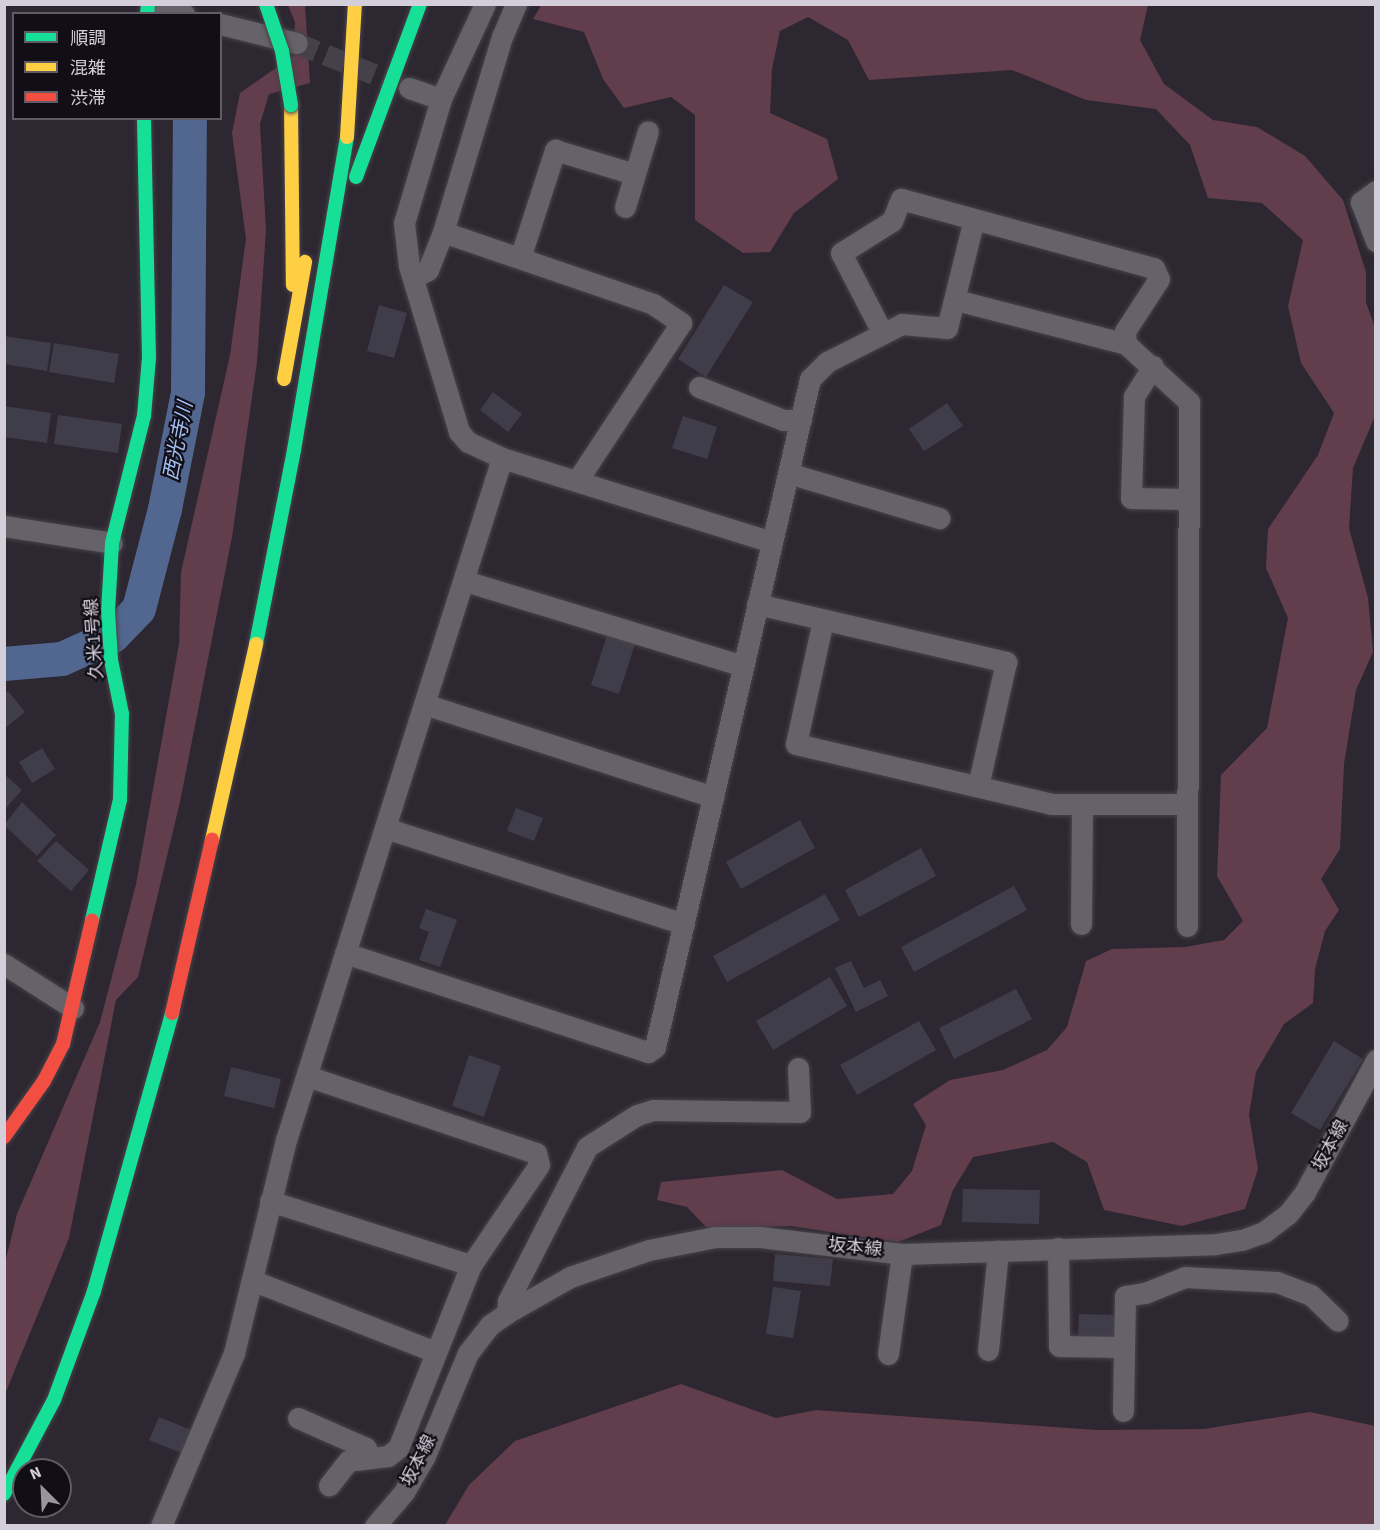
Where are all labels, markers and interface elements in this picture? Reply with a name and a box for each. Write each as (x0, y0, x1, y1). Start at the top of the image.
legend (12, 12, 222, 120)
text: 順調 (70, 26, 106, 51)
text: 混雑 (70, 56, 106, 81)
text: 渋滞 (70, 86, 106, 111)
water label: 西光寺川 (160, 399, 198, 483)
street label: 久米1号線 (81, 598, 109, 680)
street label: 坂本線 (1308, 1117, 1354, 1175)
street label: 坂本線 (827, 1234, 883, 1262)
street label: 坂本線 (397, 1432, 441, 1490)
north arrow (12, 1458, 72, 1518)
text: N (26, 1461, 45, 1486)

